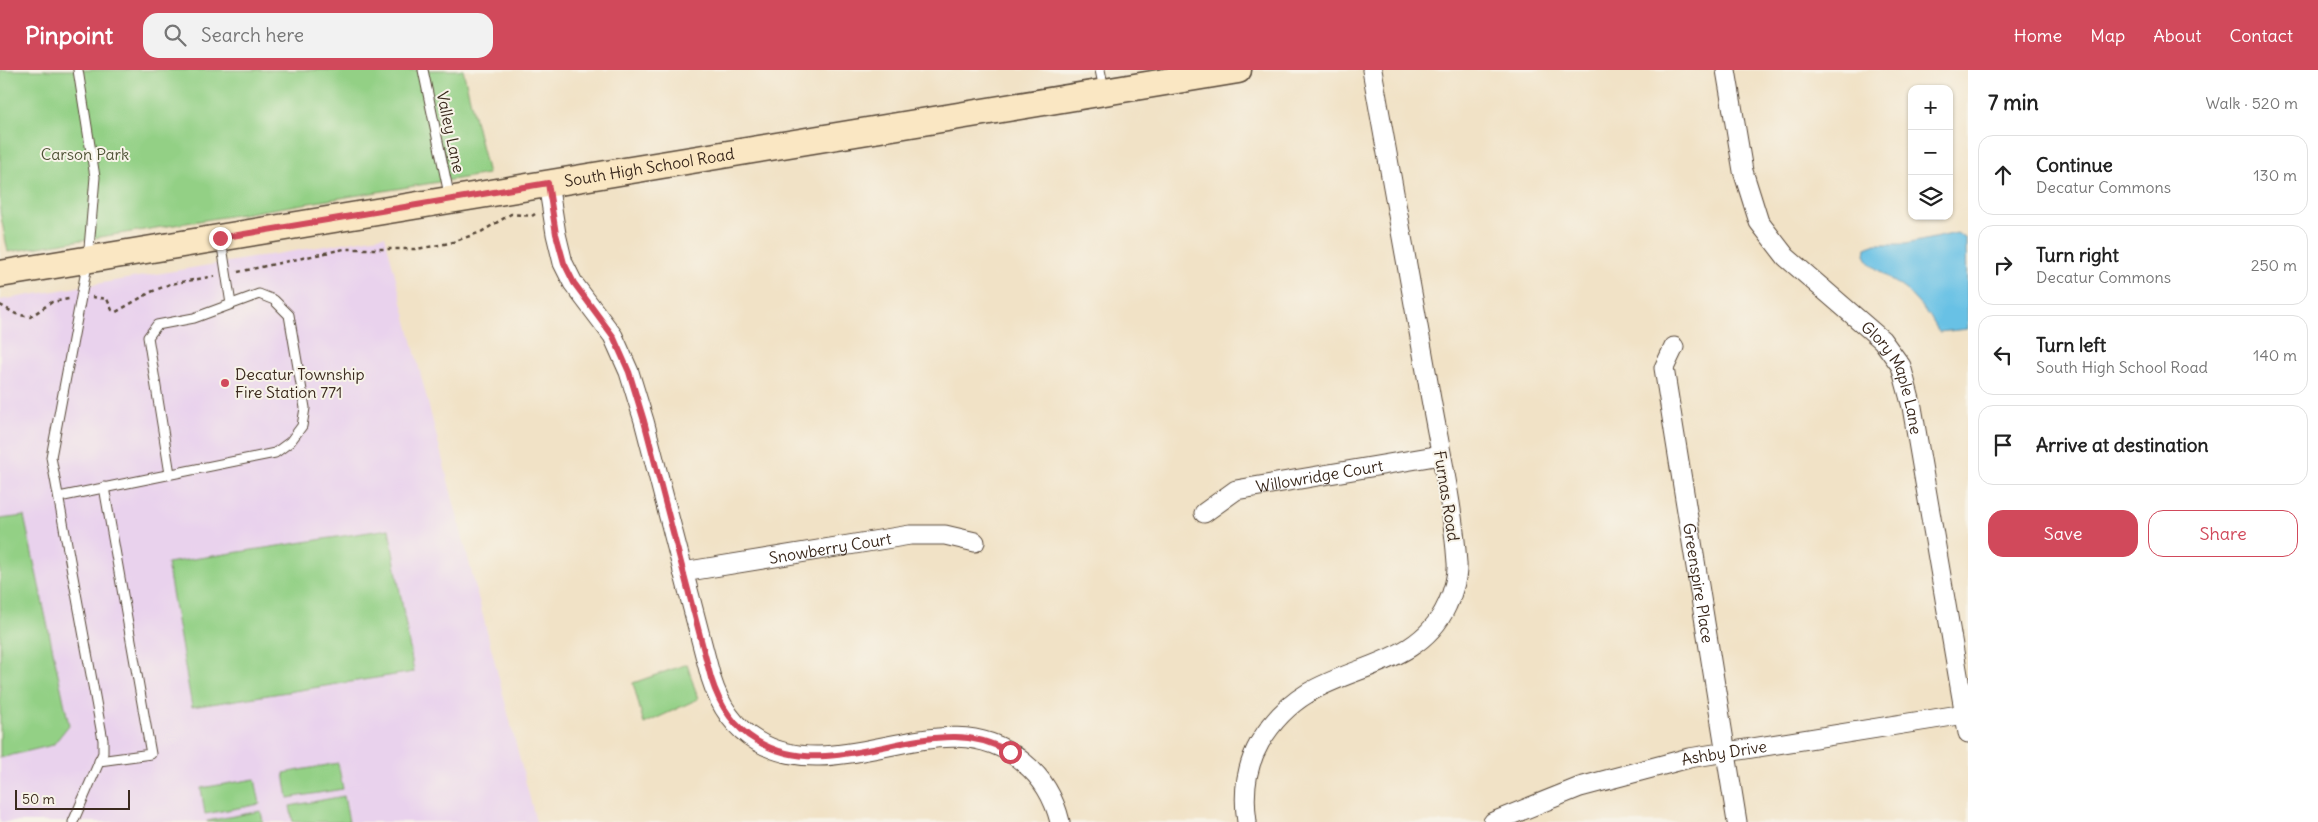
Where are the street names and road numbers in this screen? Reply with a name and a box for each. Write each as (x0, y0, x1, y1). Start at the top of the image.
street label: Valley Lane (433, 89, 469, 175)
street label: South High School Road (563, 143, 736, 191)
street label: Glory Maple Lane (1857, 317, 1927, 436)
street label: Furnas Road (1430, 449, 1464, 543)
street label: Willowridge Court (1254, 455, 1385, 496)
street label: Greenspire Place (1679, 521, 1718, 645)
street label: Snowberry Court (767, 528, 893, 568)
street label: Ashby Drive (1679, 736, 1768, 770)

